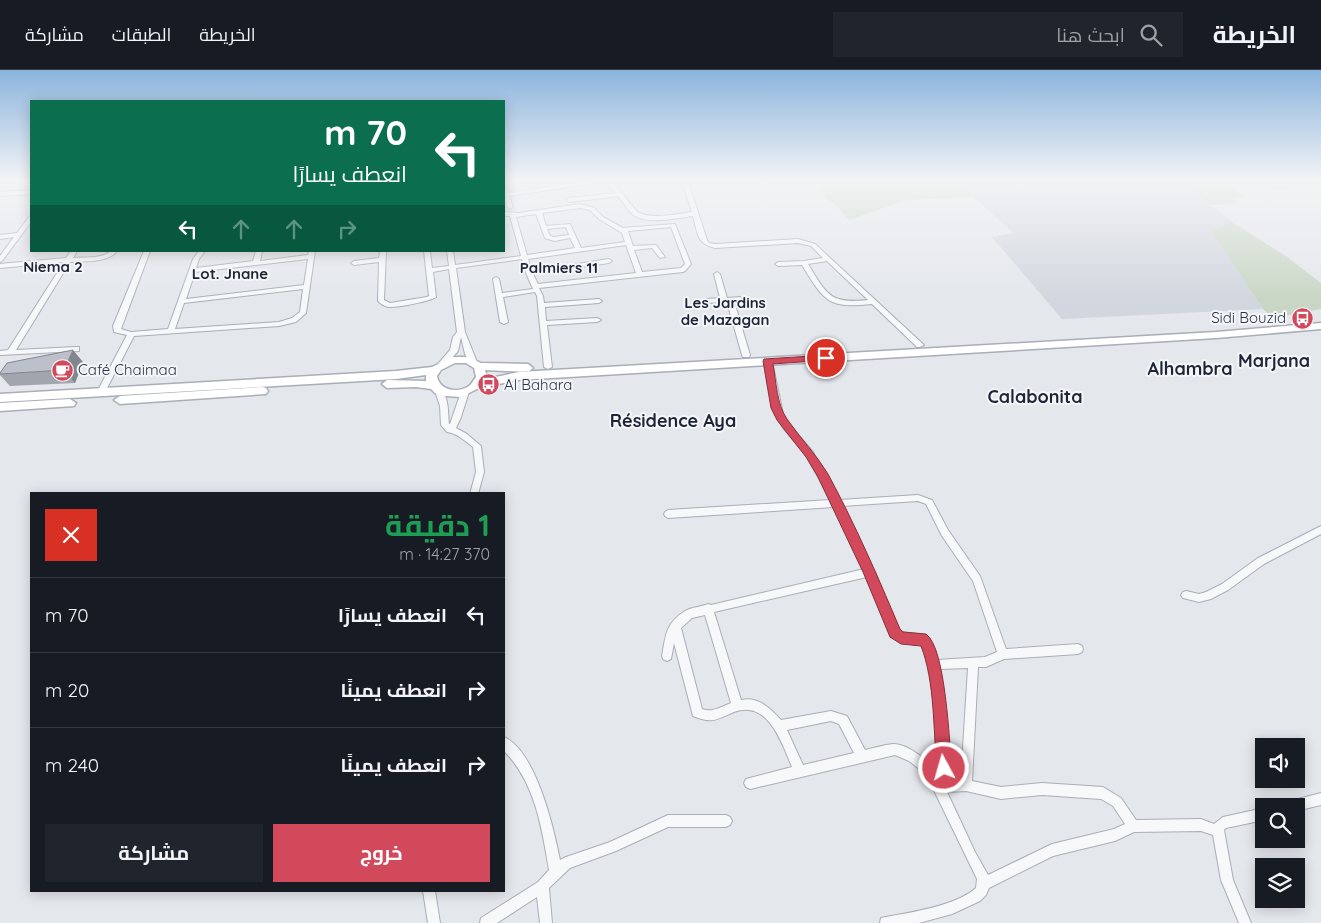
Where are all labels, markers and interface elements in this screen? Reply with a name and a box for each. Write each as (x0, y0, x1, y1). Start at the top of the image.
search box (833, 12, 1183, 57)
text: الخريطة (1213, 19, 1296, 49)
icon: search (1137, 21, 1165, 49)
text: مشاركة (25, 23, 84, 46)
text: الطبقات (112, 23, 171, 46)
text: الخريطة (199, 23, 256, 46)
text: ابحث هنا (1056, 23, 1125, 47)
text: 70 m (324, 110, 407, 154)
icon: left (425, 120, 490, 185)
text: انعطف يسارًا (293, 160, 407, 188)
icon: left (174, 215, 202, 243)
icon: ahead (227, 215, 255, 243)
icon: ahead (280, 215, 308, 243)
icon: right (333, 215, 361, 243)
district label: Niema 2 (23, 257, 83, 276)
district label: Palmiers 11 (520, 258, 598, 277)
district label: Lot. Jnane (192, 264, 268, 283)
district label: Les Jardins de Mazagan (681, 293, 769, 329)
bus stop icon: Sidi Bouzid (1290, 306, 1314, 330)
place label: Sidi Bouzid (1211, 308, 1286, 327)
pin (805, 337, 847, 379)
icon: arrive (812, 344, 840, 372)
district label: Marjana (1238, 349, 1310, 372)
district label: Alhambra (1147, 357, 1233, 380)
cafe icon: Café Chaimaa (50, 358, 74, 382)
place label: Café Chaimaa (78, 360, 177, 379)
bus stop icon: Al Bahara (476, 373, 500, 397)
place label: Al Bahara (504, 375, 572, 394)
district label: Calabonita (988, 385, 1082, 408)
district label: Résidence Aya (610, 409, 736, 432)
text: 1 دقيقة (385, 506, 490, 544)
button: close (45, 509, 97, 561)
text: 370 m · 14:27 (399, 544, 490, 564)
icon: left (462, 601, 490, 629)
text: 70 m (45, 603, 89, 627)
text: انعطف يسارًا (338, 603, 447, 627)
icon: right (462, 676, 490, 704)
text: 20 m (45, 678, 89, 702)
text: انعطف يمينًا (340, 678, 447, 702)
map controls (1255, 738, 1305, 908)
button: sound (1255, 738, 1305, 788)
position arrow (917, 741, 969, 793)
icon: right (462, 751, 490, 779)
text: 240 m (45, 753, 99, 777)
text: انعطف يمينًا (340, 753, 447, 777)
button: search (1255, 798, 1305, 848)
button: مشاركة (45, 824, 263, 882)
button: خروج (273, 824, 490, 882)
button: layers (1255, 858, 1305, 908)

